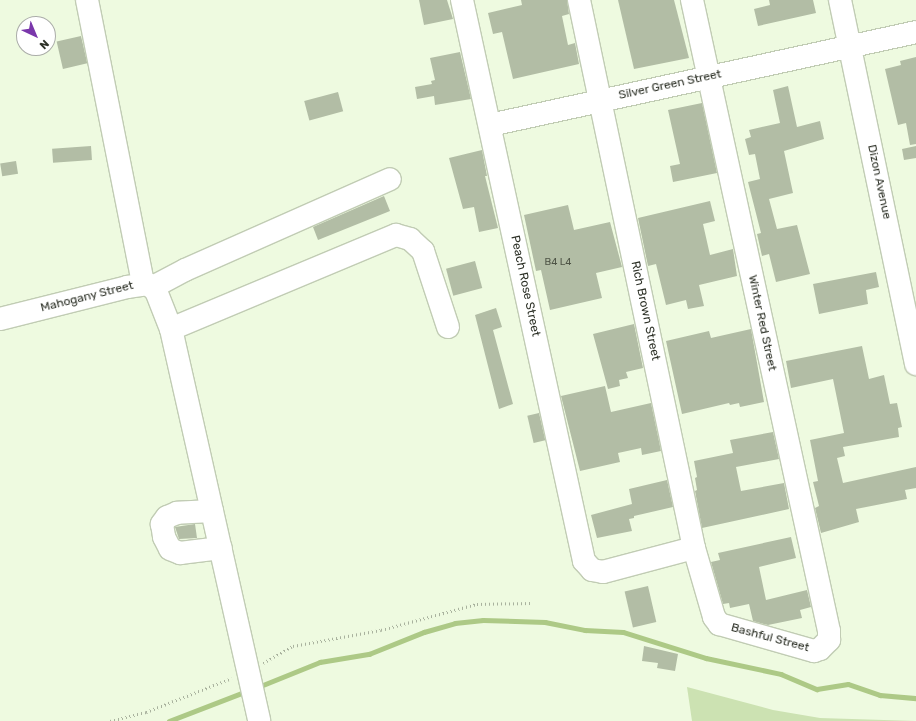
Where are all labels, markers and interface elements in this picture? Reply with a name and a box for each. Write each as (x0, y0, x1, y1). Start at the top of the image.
north arrow (16, 16, 56, 56)
text: N (37, 37, 51, 52)
street label: Silver Green Street (617, 67, 723, 103)
street label: Dizon Avenue (864, 143, 894, 221)
street label: Peach Rose Street (507, 234, 543, 338)
house number: B4 L4 (545, 257, 571, 269)
street label: Rich Brown Street (627, 260, 663, 362)
street label: Winter Red Street (745, 274, 779, 372)
street label: Mahogany Street (39, 278, 135, 316)
street label: Bashful Street (729, 621, 811, 655)

